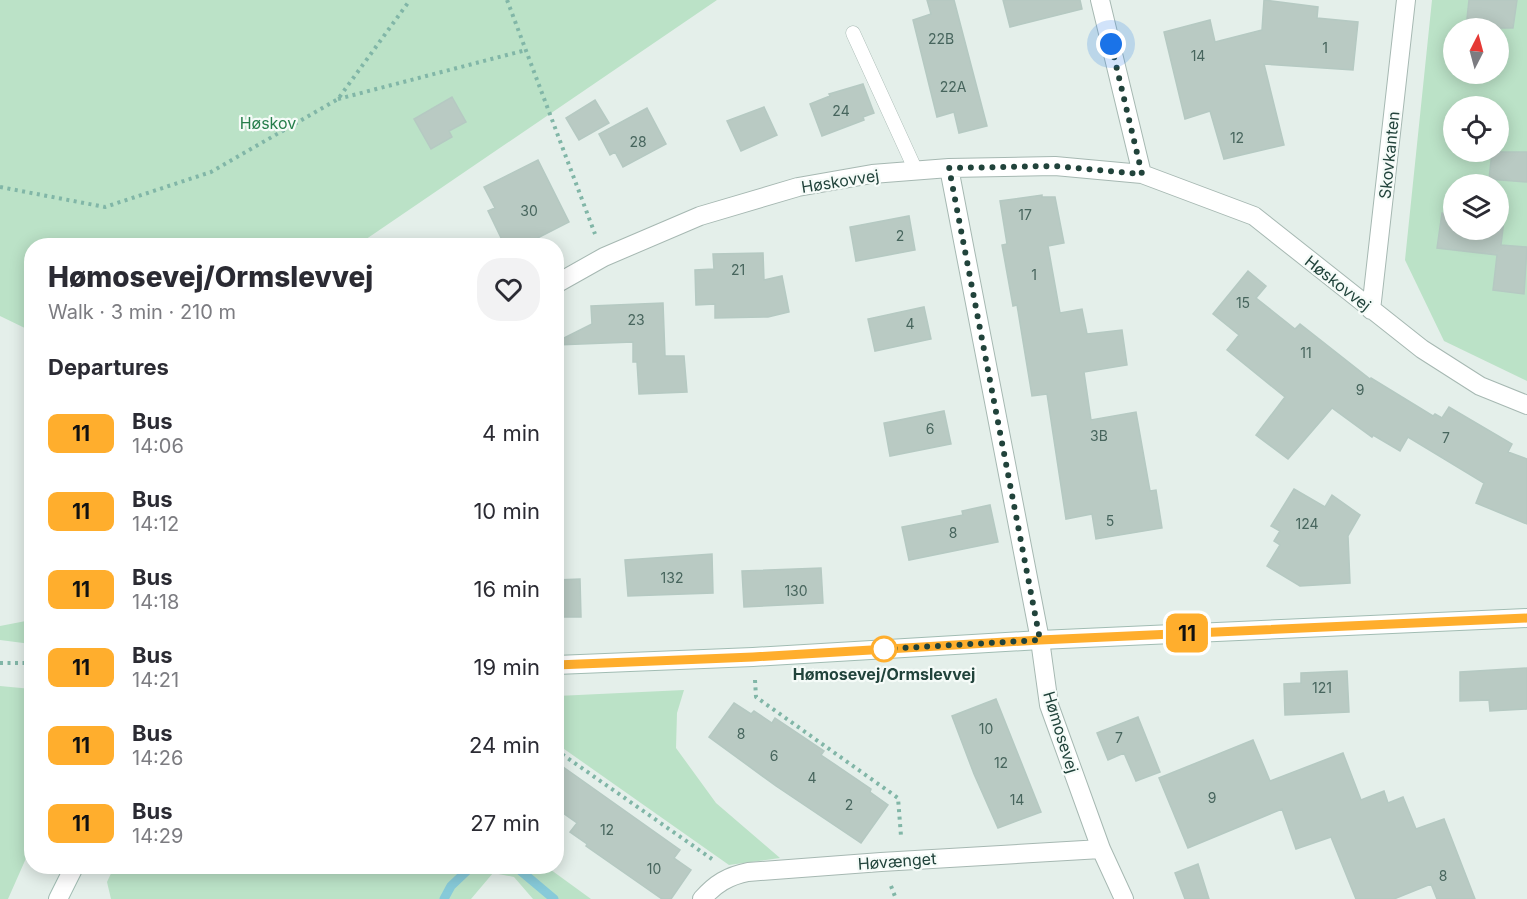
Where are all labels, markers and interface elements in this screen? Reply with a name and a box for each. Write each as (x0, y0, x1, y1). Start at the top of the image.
north arrow (1443, 18, 1509, 84)
map controls (1443, 18, 1509, 240)
your location (1096, 29, 1126, 59)
house number: 22B (928, 30, 954, 47)
house number: 1 (1322, 39, 1328, 56)
house number: 14 (1191, 47, 1205, 64)
house number: 22A (940, 78, 967, 95)
button: locate (1443, 96, 1509, 162)
house number: 24 (832, 102, 850, 119)
street label: Skovkanten (1374, 110, 1404, 200)
park label: Høskov (240, 113, 296, 133)
house number: 12 (1230, 129, 1244, 146)
house number: 28 (629, 133, 647, 150)
street label: Høskovvej (800, 165, 880, 197)
button: layers (1443, 174, 1509, 240)
house number: 30 (520, 202, 538, 219)
house number: 17 (1018, 206, 1032, 223)
house number: 2 (896, 227, 904, 244)
street label: Høskovvej (1301, 251, 1375, 315)
button: heart (477, 258, 540, 321)
text: Hømosevej/Ormslevvej (48, 260, 373, 294)
house number: 21 (731, 261, 745, 278)
house number: 1 (1031, 266, 1037, 283)
house number: 15 (1236, 294, 1250, 311)
text: Walk · 3 min · 210 m (48, 300, 236, 324)
house number: 23 (627, 311, 645, 328)
house number: 4 (905, 315, 915, 332)
house number: 11 (1300, 344, 1312, 361)
text: Departures (48, 354, 169, 380)
house number: 9 (1356, 381, 1364, 398)
text: Bus (132, 408, 173, 434)
text: 4 min (482, 420, 540, 446)
house number: 6 (926, 420, 934, 437)
text: 11 (72, 421, 90, 446)
house number: 3B (1090, 427, 1108, 444)
house number: 7 (1442, 429, 1450, 446)
text: 14:06 (132, 434, 184, 458)
text: Bus (132, 486, 173, 512)
text: 10 min (473, 498, 540, 524)
text: 11 (72, 499, 90, 524)
text: 14:12 (132, 512, 179, 536)
house number: 5 (1106, 512, 1114, 529)
house number: 124 (1295, 515, 1319, 532)
house number: 8 (949, 524, 957, 541)
text: Bus (132, 564, 173, 590)
house number: 132 (661, 569, 683, 586)
text: 16 min (474, 576, 540, 602)
text: 11 (72, 577, 90, 602)
house number: 130 (784, 582, 808, 599)
text: 14:18 (132, 590, 179, 614)
line badge: 11 (1160, 614, 1214, 652)
text: 11 (1178, 621, 1196, 646)
marker: Hømosevej/Ormslevvej (871, 636, 897, 662)
text: Bus (132, 642, 173, 668)
text: 19 min (474, 654, 540, 680)
text: 11 (72, 655, 90, 680)
place label: Hømosevej/Ormslevvej (793, 664, 975, 684)
text: 14:21 (132, 668, 179, 692)
house number: 121 (1312, 679, 1332, 696)
street label: Hømosevej (1039, 689, 1083, 775)
text: Bus (132, 720, 173, 746)
house number: 10 (979, 720, 993, 737)
house number: 8 (737, 725, 745, 742)
house number: 7 (1115, 729, 1123, 746)
text: 24 min (469, 732, 540, 758)
text: 11 (72, 733, 90, 758)
text: 14:26 (132, 746, 183, 770)
house number: 6 (770, 747, 778, 764)
house number: 12 (994, 754, 1008, 771)
house number: 4 (807, 769, 817, 786)
house number: 9 (1208, 789, 1216, 806)
house number: 14 (1010, 791, 1024, 808)
house number: 2 (845, 796, 853, 813)
text: Bus (132, 798, 173, 824)
text: 27 min (470, 810, 540, 836)
text: 11 (72, 811, 90, 836)
house number: 12 (600, 821, 614, 838)
text: 14:29 (132, 824, 183, 848)
street label: Høvænget (857, 848, 937, 874)
house number: 10 (647, 860, 661, 877)
house number: 8 (1439, 867, 1447, 884)

